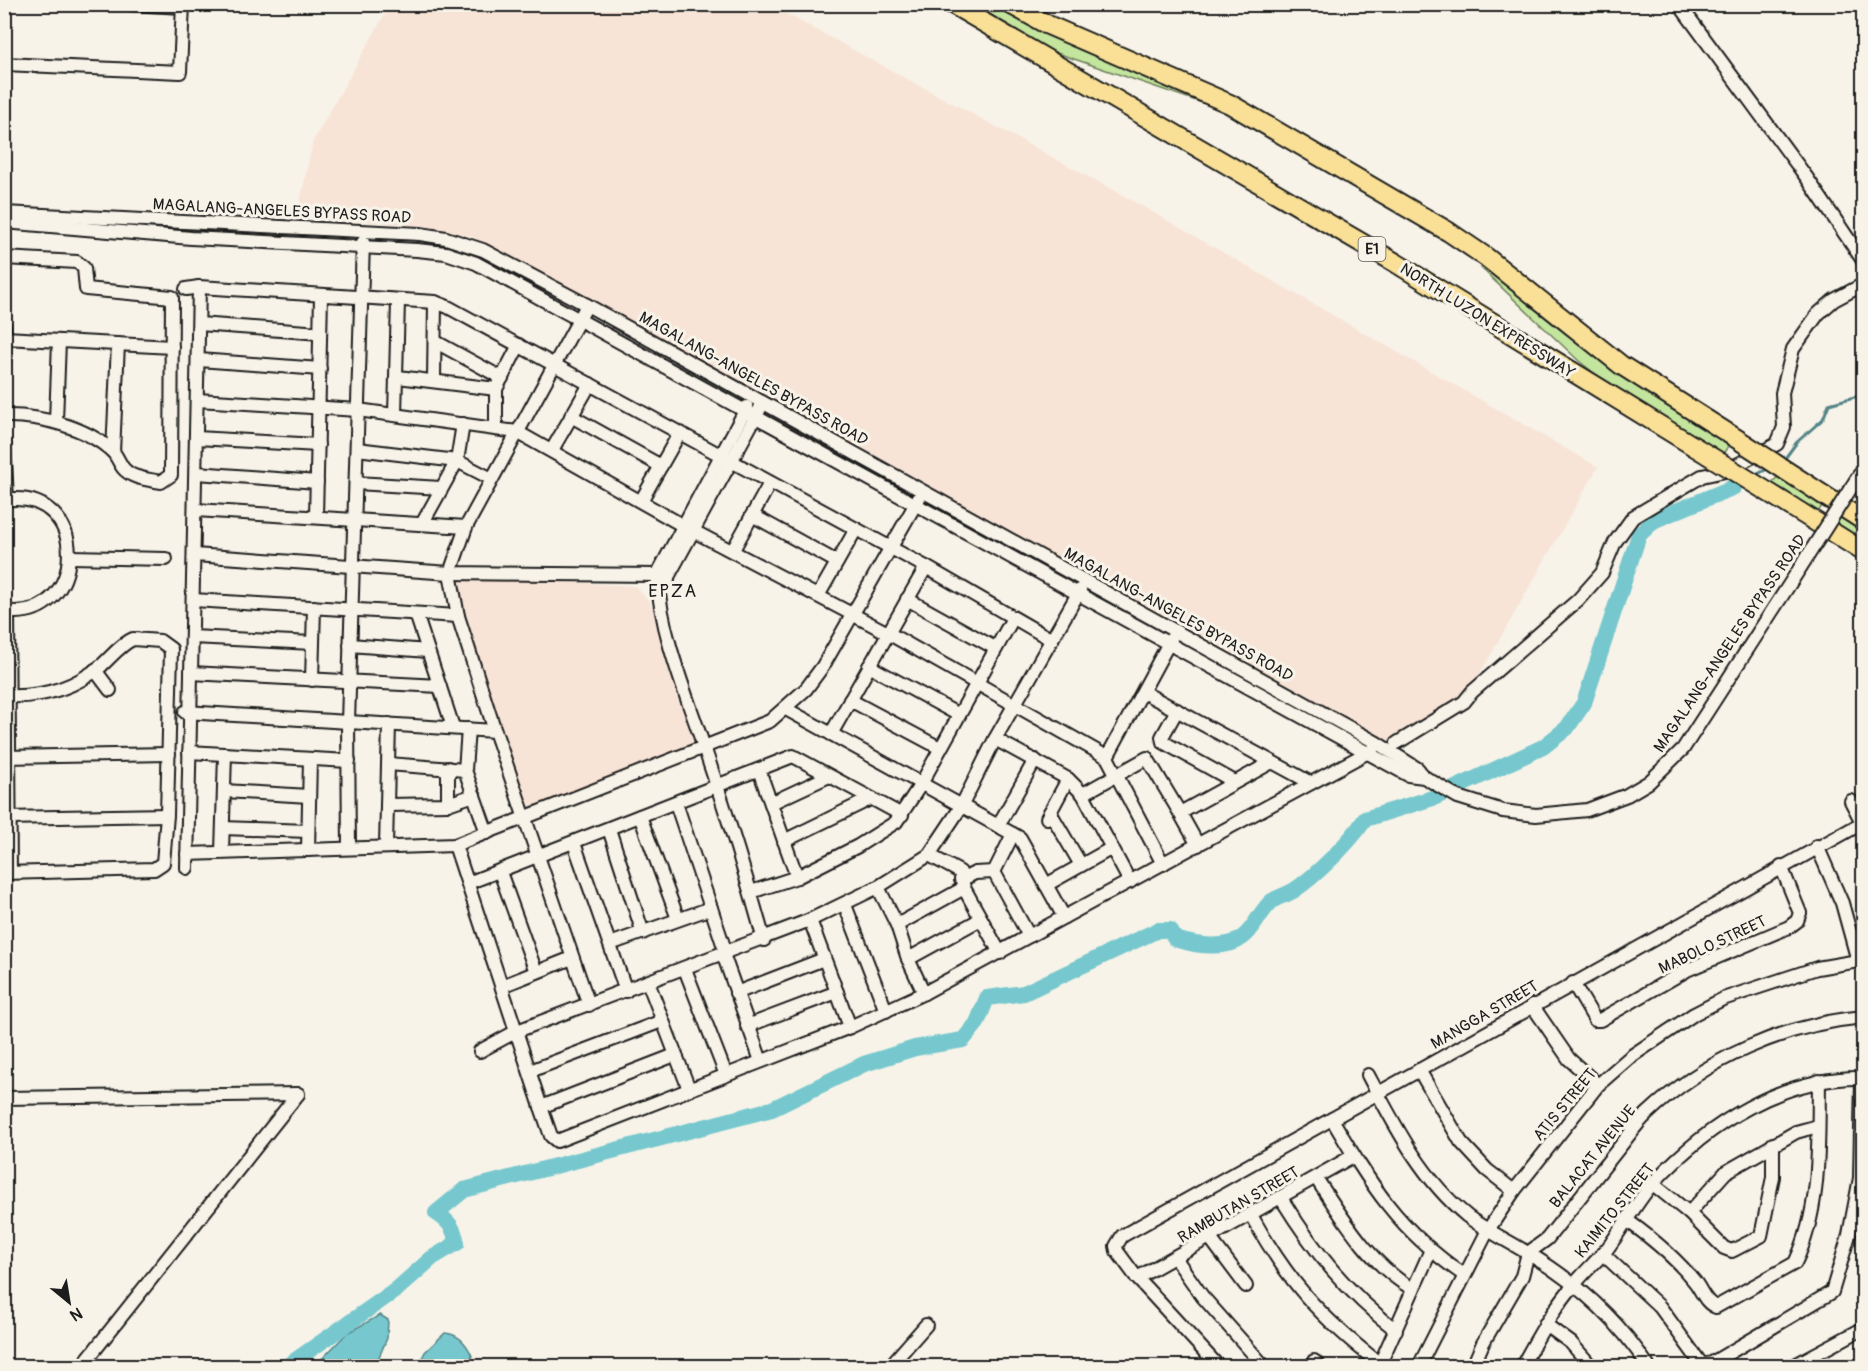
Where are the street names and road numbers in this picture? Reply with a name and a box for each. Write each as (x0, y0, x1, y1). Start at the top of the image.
street label: MAGALANG-ANGELES BYPASS ROAD (152, 194, 412, 228)
road number: E1 (1358, 237, 1386, 261)
street label: NORTH LUZON EXPRESSWAY (1396, 259, 1579, 383)
street label: MAGALANG-ANGELES BYPASS ROAD (636, 307, 871, 450)
street label: MAGALANG-ANGELES BYPASS ROAD (1649, 531, 1810, 756)
street label: MAGALANG-ANGELES BYPASS ROAD (1061, 543, 1296, 686)
street label: MABOLO STREET (1655, 911, 1769, 979)
street label: MANGGA STREET (1427, 976, 1542, 1054)
street label: ATIS STREET (1529, 1064, 1601, 1145)
street label: BALACAT AVENUE (1545, 1101, 1640, 1212)
street label: KAIMITO STREET (1570, 1159, 1659, 1262)
street label: RAMBUTAN STREET (1174, 1162, 1303, 1248)

